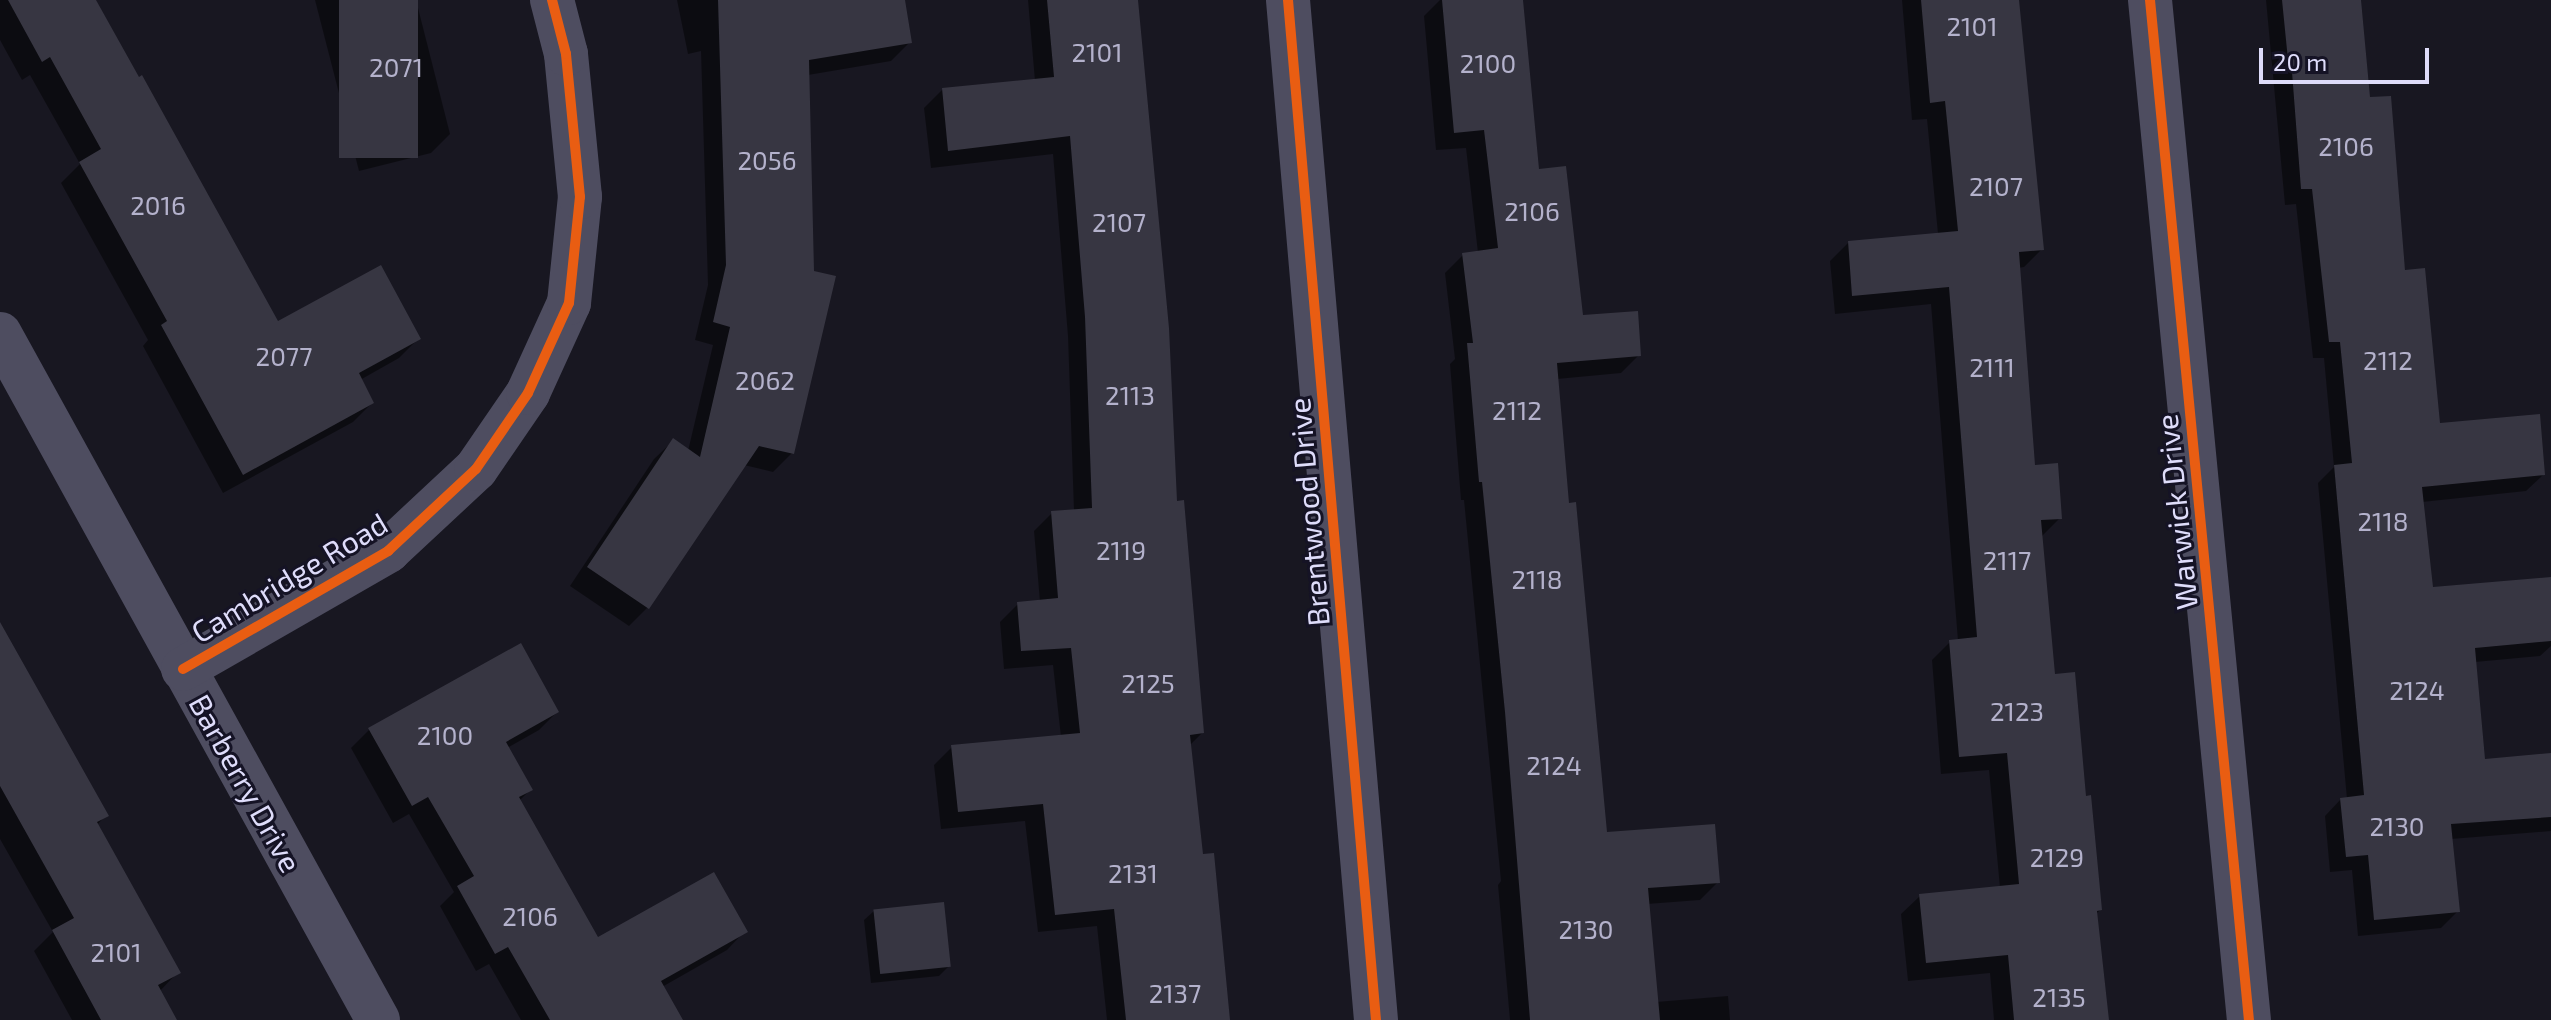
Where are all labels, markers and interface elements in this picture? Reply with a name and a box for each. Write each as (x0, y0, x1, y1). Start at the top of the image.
house number: 2101 (1947, 10, 1997, 42)
scale bar (2263, 32, 2433, 82)
house number: 2101 (1072, 36, 1122, 68)
house number: 2100 (1460, 47, 1516, 79)
text: 20 m (2273, 47, 2327, 76)
house number: 2071 (369, 51, 423, 83)
house number: 2106 (2318, 130, 2374, 162)
house number: 2056 (737, 144, 797, 176)
house number: 2107 (1969, 170, 2023, 202)
house number: 2016 (130, 189, 186, 221)
house number: 2106 (1504, 195, 1560, 227)
house number: 2107 (1092, 206, 1146, 238)
house number: 2077 (256, 340, 312, 372)
house number: 2112 (2363, 344, 2413, 376)
house number: 2111 (1969, 351, 2015, 383)
house number: 2062 (735, 364, 795, 396)
house number: 2113 (1105, 379, 1155, 411)
house number: 2112 (1492, 394, 1542, 426)
street label: Brentwood Drive (1280, 396, 1336, 628)
street label: Warwick Drive (2148, 412, 2204, 612)
street label: Cambridge Road (185, 504, 393, 650)
house number: 2118 (2357, 505, 2409, 537)
house number: 2119 (1096, 534, 1146, 566)
house number: 2117 (1983, 544, 2031, 576)
house number: 2118 (1511, 563, 1563, 595)
house number: 2125 (1121, 667, 1175, 699)
house number: 2124 (2389, 674, 2445, 706)
street label: Barberry Drive (182, 688, 310, 878)
house number: 2123 (1990, 695, 2044, 727)
house number: 2100 (417, 719, 473, 751)
house number: 2124 (1526, 749, 1582, 781)
house number: 2130 (2369, 810, 2425, 842)
house number: 2129 (2030, 841, 2084, 873)
house number: 2131 (1108, 857, 1158, 889)
house number: 2106 (502, 900, 558, 932)
house number: 2130 (1558, 913, 1614, 945)
house number: 2101 (91, 936, 141, 968)
house number: 2137 (1149, 977, 1201, 1009)
house number: 2135 (2032, 981, 2086, 1013)

